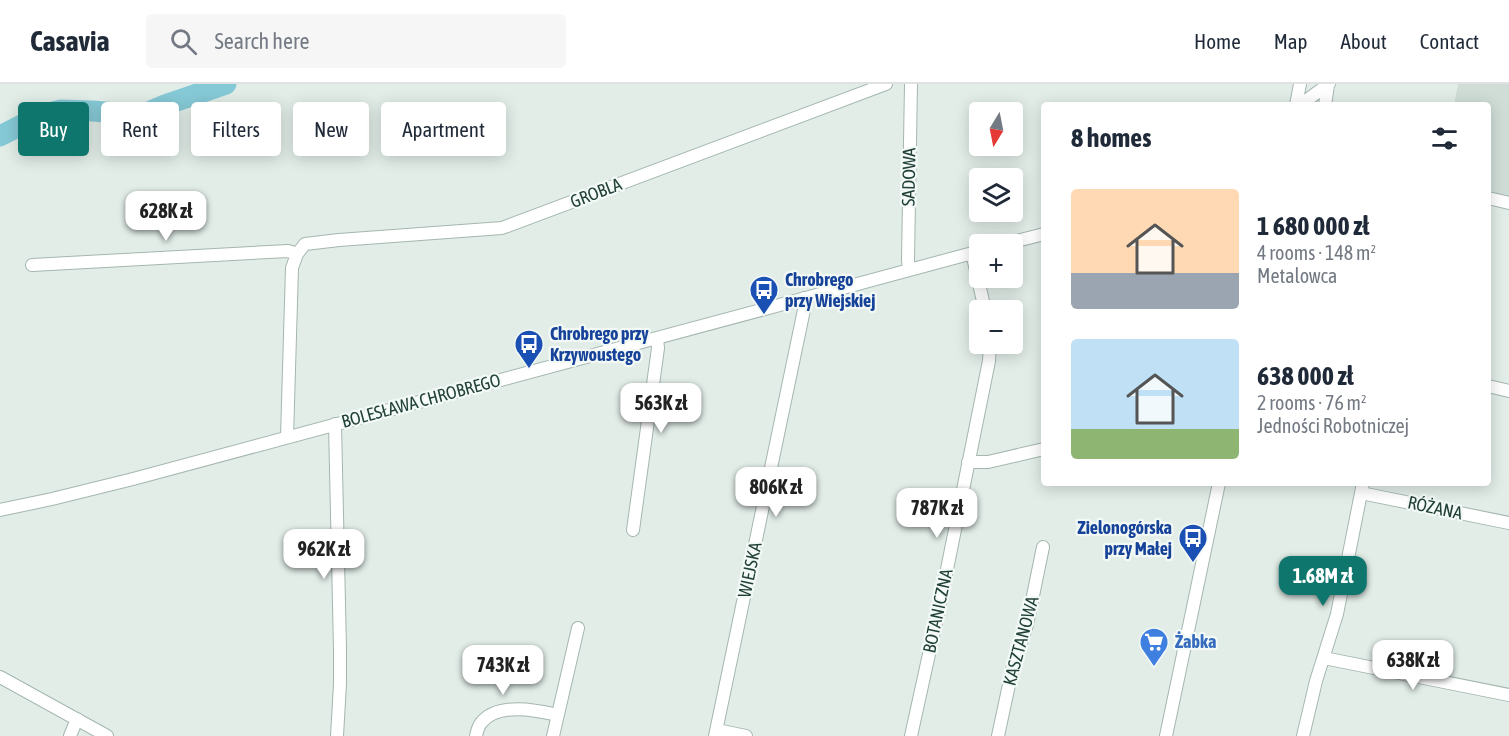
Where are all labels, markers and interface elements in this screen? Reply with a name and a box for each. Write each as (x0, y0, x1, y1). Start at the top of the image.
search box (146, 14, 566, 68)
text: Casavia (30, 25, 110, 57)
icon: search (167, 25, 200, 58)
text: Search here (215, 28, 309, 54)
text: Home (1194, 29, 1241, 53)
text: Map (1274, 29, 1308, 53)
text: About (1341, 29, 1387, 53)
text: Contact (1420, 29, 1479, 53)
chip: Buy (18, 102, 89, 156)
chip: Rent (101, 102, 179, 156)
chip: Filters (191, 102, 281, 156)
chip: New (293, 102, 369, 156)
chip: Apartment (381, 102, 506, 156)
north arrow (969, 102, 1023, 156)
map controls (969, 102, 1023, 354)
icon: filters (1428, 122, 1461, 155)
text: 8 homes (1071, 123, 1151, 153)
street label: SADOWA (897, 147, 920, 206)
button: layers (969, 168, 1023, 222)
street label: GROBLA (567, 173, 625, 212)
pin: 628K zł (111, 191, 221, 242)
text: 628K zł (139, 199, 193, 222)
text: 1 680 000 zł (1257, 211, 1369, 241)
icon: home (1119, 213, 1191, 285)
button: + (969, 234, 1023, 288)
text: 4 rooms · 148 m² (1257, 241, 1376, 264)
text: Metalowca (1257, 264, 1337, 287)
place label: Chrobrego przy Wiejskiej (785, 269, 875, 311)
bus stop icon: Chrobrego przy Wiejskiej (748, 274, 780, 316)
button: − (969, 300, 1023, 354)
place label: Chrobrego przy Krzywoustego (550, 323, 649, 365)
bus stop icon: Chrobrego przy Krzywoustego (513, 328, 545, 370)
text: 638 000 zł (1257, 361, 1354, 391)
icon: home (1119, 363, 1191, 435)
street label: BOLESŁAWA CHROBREGO (339, 369, 503, 432)
pin: 563K zł (606, 383, 716, 434)
text: 563K zł (634, 391, 688, 414)
text: 2 rooms · 76 m² (1257, 391, 1367, 414)
text: Jedności Robotniczej (1257, 414, 1409, 437)
pin: 806K zł (721, 467, 831, 518)
text: 806K zł (749, 475, 803, 498)
pin: 787K zł (882, 488, 992, 539)
street label: RÓŻANA (1406, 491, 1465, 524)
text: 787K zł (910, 496, 964, 519)
place label: Zielonogórska przy Małej (1078, 517, 1172, 559)
bus stop icon: Zielonogórska przy Małej (1177, 522, 1209, 564)
pin: 962K zł (269, 529, 379, 580)
text: 962K zł (297, 537, 351, 560)
street label: WIEJSKA (733, 540, 766, 600)
pin: 1.68M zł (1261, 556, 1385, 607)
text: 1.68M zł (1293, 564, 1353, 587)
street label: BOTANICZNA (918, 567, 957, 655)
street label: KASZTANOWA (998, 594, 1043, 688)
supermarket icon: Żabka (1138, 626, 1170, 668)
place label: Żabka (1175, 631, 1216, 652)
pin: 638K zł (1358, 640, 1468, 691)
pin: 743K zł (448, 645, 558, 696)
text: 638K zł (1386, 648, 1440, 671)
text: 743K zł (476, 653, 530, 676)

